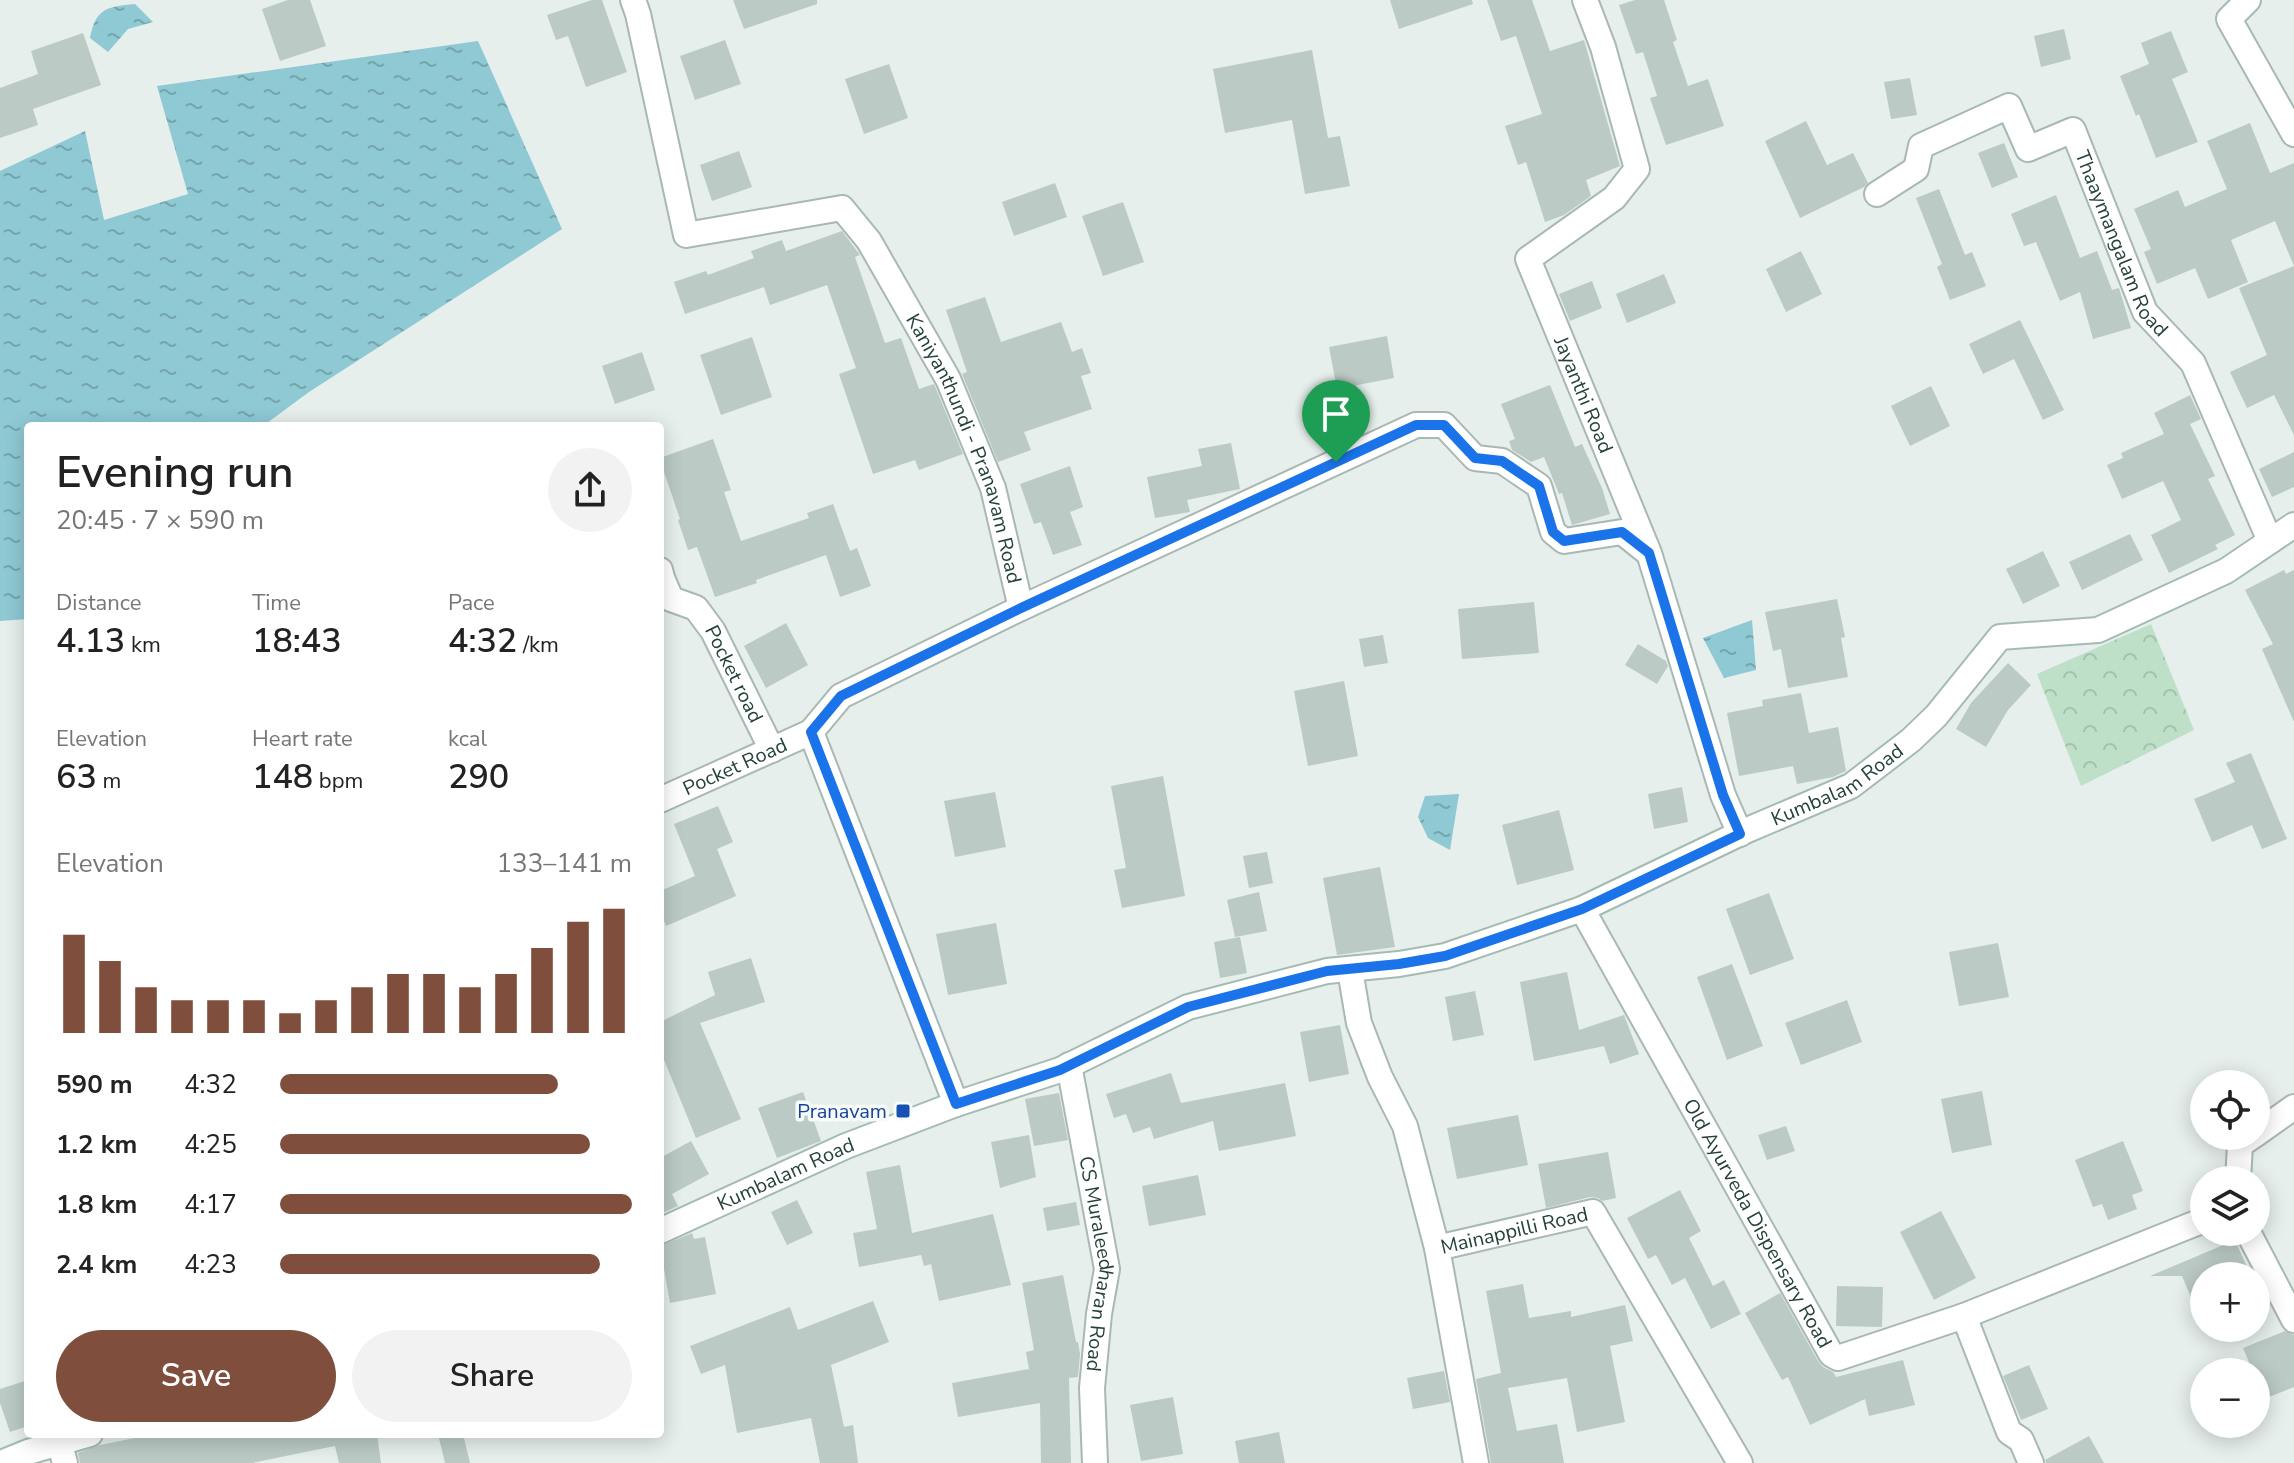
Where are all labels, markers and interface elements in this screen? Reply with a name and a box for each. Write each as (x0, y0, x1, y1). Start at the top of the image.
street label: Thaaymangalam Road (2068, 146, 2174, 342)
street label: Kaniyanthundi - Pranavam Road (899, 309, 1028, 586)
street label: Jayanthi Road (1547, 331, 1619, 457)
pin (1302, 380, 1370, 462)
icon: arrive (1314, 392, 1358, 436)
text: Evening run (56, 443, 294, 503)
button: share (548, 448, 632, 532)
text: 20:45 · 7 × 590 m (56, 503, 264, 538)
text: Distance (56, 588, 141, 618)
text: Time (252, 588, 301, 618)
text: Pace (448, 588, 495, 618)
text: 4.13 (56, 618, 125, 664)
text: 18:43 (252, 618, 342, 664)
text: 4:32 (448, 618, 517, 664)
street label: Pocket road (698, 621, 769, 727)
text: km (125, 630, 161, 660)
text: /km (517, 630, 559, 660)
text: Elevation (56, 724, 147, 754)
text: Heart rate (252, 724, 353, 754)
text: kcal (448, 724, 487, 754)
street label: Pocket Road (679, 732, 791, 802)
street label: Kumbalam Road (1767, 738, 1909, 832)
text: 63 (56, 754, 97, 800)
text: 148 (252, 754, 313, 800)
text: 290 (448, 754, 509, 800)
text: m (97, 766, 121, 796)
text: bpm (313, 766, 363, 796)
text: Elevation (56, 846, 164, 881)
text: 133–141 m (496, 846, 632, 881)
text: 590 m (56, 1067, 133, 1102)
text: 4:32 (184, 1067, 237, 1102)
map controls (2190, 1070, 2270, 1438)
button: locate (2190, 1070, 2270, 1150)
street label: Old Ayurveda Dispensary Road (1677, 1094, 1838, 1353)
place label: Pranavam (797, 1098, 887, 1125)
marker: Pranavam (894, 1102, 912, 1120)
text: 1.2 km (56, 1127, 137, 1162)
text: 4:25 (184, 1127, 237, 1162)
street label: Kumbalam Road (713, 1131, 858, 1217)
street label: CS Muraleedharan Road (1072, 1154, 1120, 1373)
button: layers (2190, 1166, 2270, 1246)
text: 1.8 km (56, 1187, 137, 1222)
text: 4:17 (184, 1187, 237, 1222)
street label: Mainappilli Road (1438, 1201, 1591, 1261)
text: 2.4 km (56, 1247, 137, 1282)
text: 4:23 (184, 1247, 237, 1282)
button: + (2190, 1262, 2270, 1342)
button: Save (56, 1330, 336, 1422)
button: Share (352, 1330, 632, 1422)
button: − (2190, 1358, 2270, 1438)

